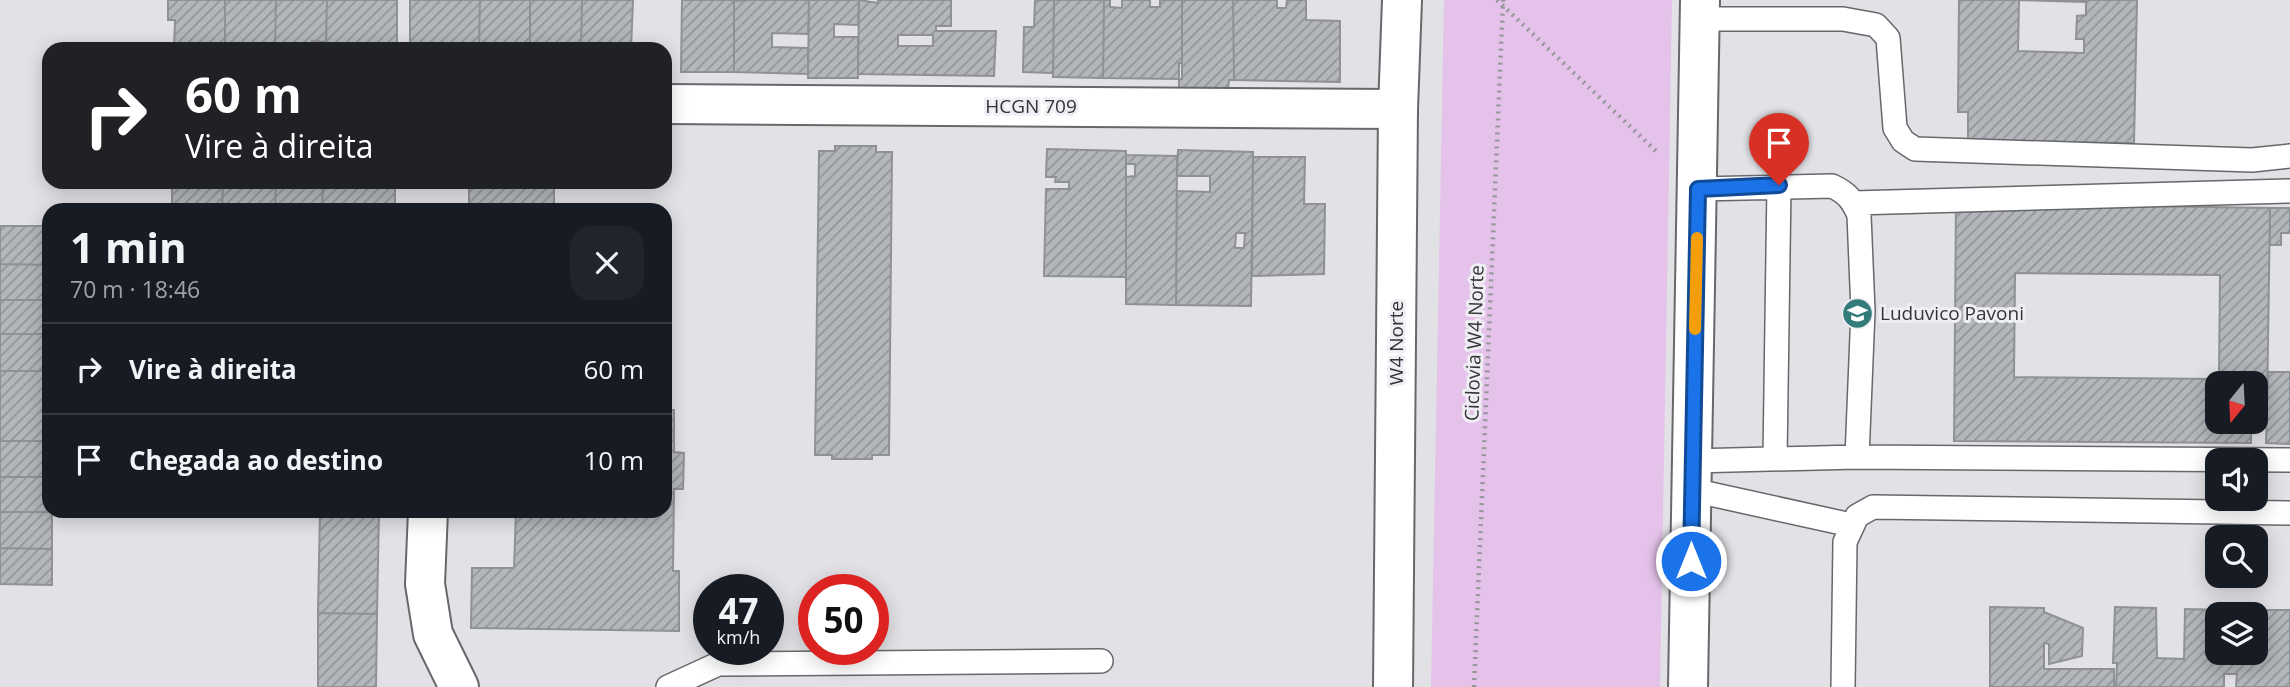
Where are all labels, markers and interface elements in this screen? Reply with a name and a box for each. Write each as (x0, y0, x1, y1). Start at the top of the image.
text: 60 m (185, 61, 302, 127)
icon: right (70, 70, 161, 161)
street label: HCGN 709 (985, 93, 1077, 119)
pin (1749, 113, 1809, 185)
text: Vire à direita (185, 124, 374, 167)
icon: arrive (1760, 124, 1798, 162)
text: 1 min (70, 218, 187, 275)
button: close (570, 226, 644, 300)
street label: Ciclovia W4 Norte (1458, 265, 1490, 421)
text: 70 m · 18:46 (70, 273, 200, 305)
school or university icon: Luduvico Pavoni (1840, 296, 1874, 330)
place label: Luduvico Pavoni (1880, 300, 2024, 326)
street label: W4 Norte (1383, 301, 1409, 385)
icon: right (70, 350, 108, 388)
text: Vire à direita (129, 351, 297, 387)
text: 60 m (583, 351, 644, 387)
north arrow (2205, 371, 2268, 434)
map controls (2205, 371, 2268, 665)
icon: arrive (70, 441, 108, 479)
text: Chegada ao destino (129, 442, 383, 478)
text: 10 m (583, 442, 644, 478)
button: sound (2205, 448, 2268, 511)
position arrow (1654, 524, 1728, 598)
button: search (2205, 525, 2268, 588)
speed limit sign: 50 (798, 574, 889, 665)
text: 47 (718, 587, 759, 634)
button: layers (2205, 602, 2268, 665)
text: km/h (717, 625, 760, 649)

